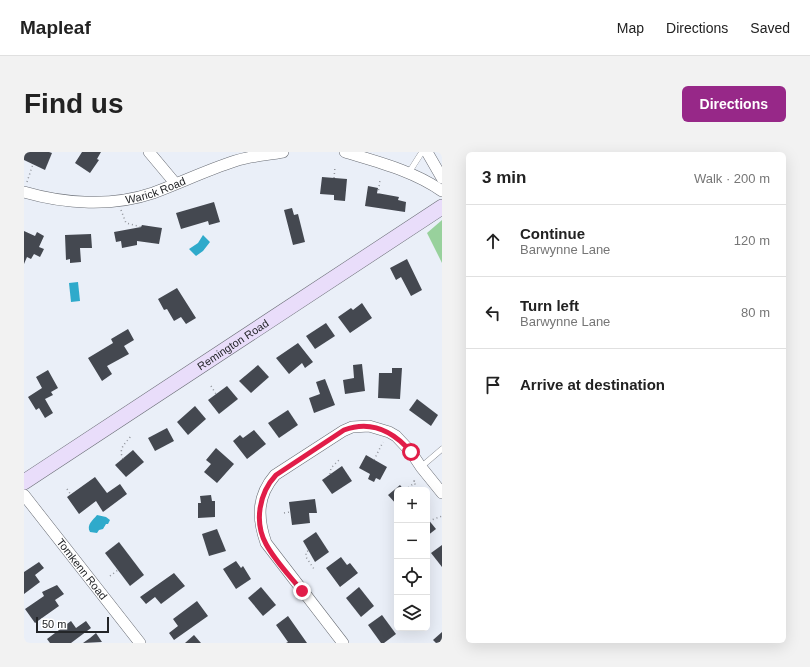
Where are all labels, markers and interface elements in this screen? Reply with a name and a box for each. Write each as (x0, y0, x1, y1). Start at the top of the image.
text: Mapleaf (20, 17, 91, 38)
text: Map (617, 20, 644, 36)
text: Directions (666, 20, 728, 36)
text: Saved (750, 20, 790, 36)
button: Directions (682, 86, 786, 122)
text: Find us (24, 88, 124, 119)
text: 3 min (482, 168, 526, 187)
text: Walk · 200 m (694, 171, 770, 186)
street label: Warick Road (124, 175, 187, 206)
text: Continue (520, 225, 585, 242)
icon: ahead (482, 230, 504, 252)
text: 120 m (734, 233, 770, 248)
text: Barwynne Lane (520, 242, 610, 257)
text: Turn left (520, 297, 579, 314)
icon: left (482, 302, 504, 324)
text: 80 m (741, 305, 770, 320)
text: Barwynne Lane (520, 314, 610, 329)
street label: Remington Road (195, 317, 271, 372)
icon: arrive (482, 374, 504, 396)
text: Arrive at destination (520, 376, 665, 393)
route start (402, 443, 420, 461)
map controls (394, 487, 430, 631)
button: + (394, 487, 430, 523)
button: − (394, 523, 430, 559)
street label: Tomkenn Road (54, 536, 110, 602)
button: locate (394, 559, 430, 595)
route end (293, 582, 311, 600)
button: layers (394, 595, 430, 631)
scale bar (36, 615, 109, 634)
text: 50 m (42, 618, 66, 630)

